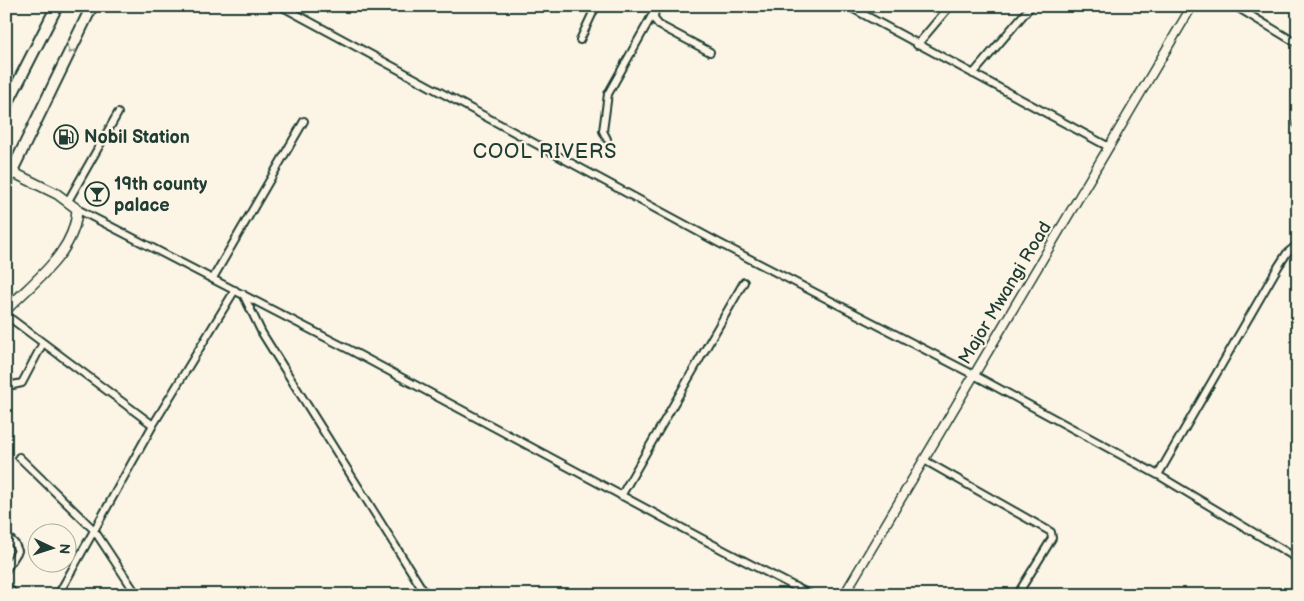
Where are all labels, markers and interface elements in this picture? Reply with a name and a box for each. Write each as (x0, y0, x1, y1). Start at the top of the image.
one-way arrow (67, 45, 77, 54)
fuel station icon: Nobil Station (53, 124, 79, 150)
place label: Nobil Station (84, 127, 190, 148)
district label: COOL RIVERS (473, 140, 617, 164)
place label: 19th county palace (114, 174, 208, 216)
bar icon: 19th county palace (84, 181, 110, 207)
street label: Major Mwangi Road (954, 218, 1056, 368)
north arrow (28, 524, 78, 574)
text: N (56, 543, 73, 555)

